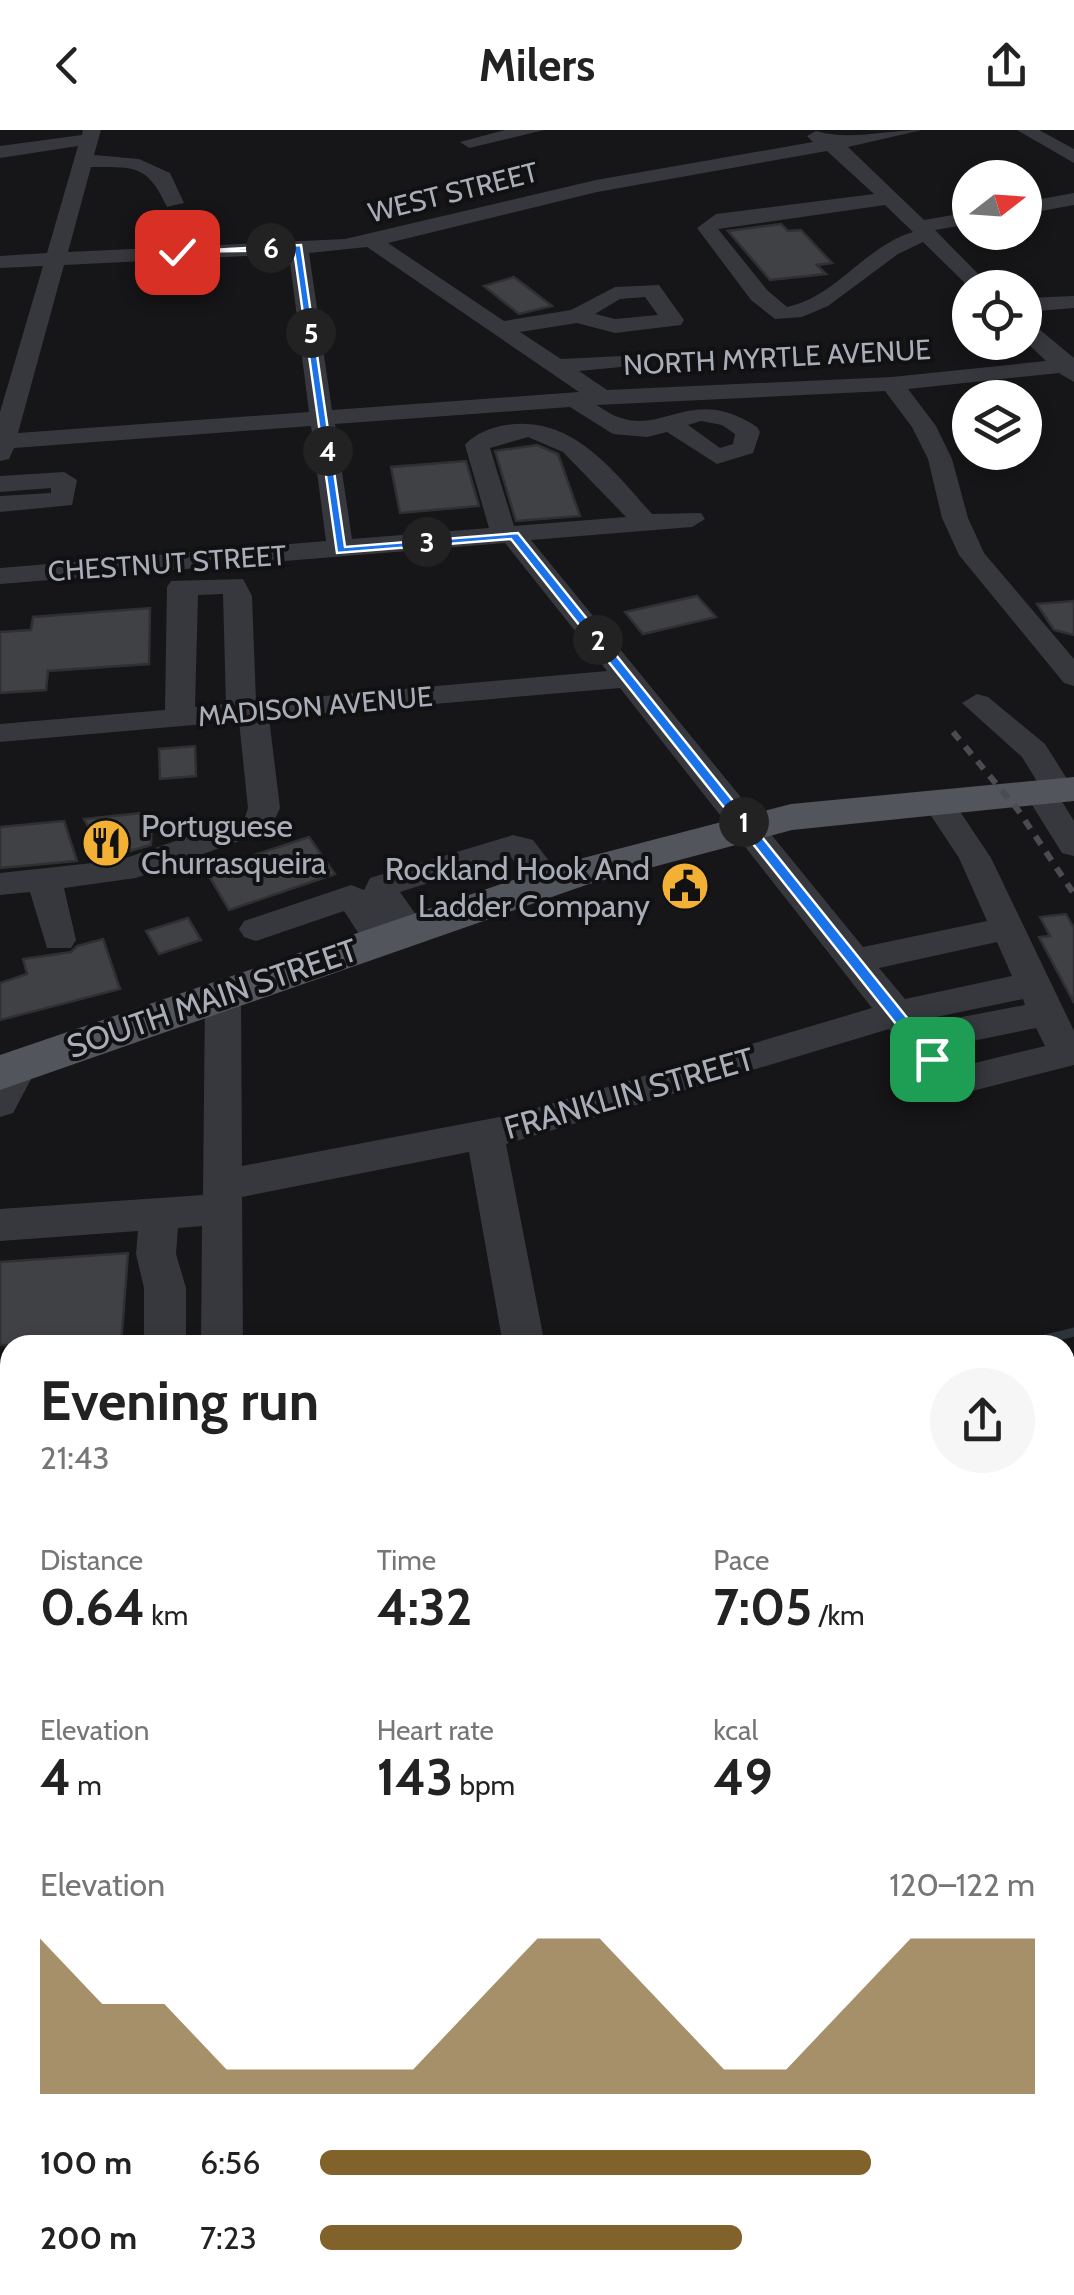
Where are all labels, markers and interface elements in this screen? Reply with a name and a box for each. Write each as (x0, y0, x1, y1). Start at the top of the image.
icon: back (40, 38, 95, 93)
text: Milers (479, 38, 595, 92)
icon: share (979, 38, 1034, 93)
street label: WEST STREET (365, 154, 541, 230)
north arrow (952, 160, 1042, 250)
map controls (952, 160, 1042, 470)
pin (135, 210, 220, 295)
pin: 6 (246, 223, 296, 273)
icon: check (150, 225, 205, 280)
text: 6 (263, 231, 279, 265)
button: locate (952, 270, 1042, 360)
pin: 5 (286, 308, 336, 358)
text: 5 (303, 316, 319, 350)
street label: NORTH MYRTLE AVENUE (622, 332, 932, 382)
button: layers (952, 380, 1042, 470)
pin: 4 (303, 426, 353, 476)
text: 4 (319, 434, 337, 468)
pin: 3 (402, 517, 452, 567)
text: 3 (419, 525, 435, 559)
street label: CHESTNUT STREET (47, 538, 288, 588)
pin: 2 (573, 615, 623, 665)
text: 2 (591, 623, 605, 657)
street label: MADISON AVENUE (196, 679, 434, 733)
pin: 1 (719, 797, 769, 847)
text: 1 (739, 805, 749, 839)
place label: Portuguese Churrasqueira (141, 806, 327, 882)
restaurant icon: Portuguese Churrasqueira (80, 817, 132, 869)
place label: Rockland Hook And Ladder Company (385, 849, 650, 925)
public building icon: Rockland Hook And Ladder Company (659, 860, 711, 912)
street label: SOUTH MAIN STREET (62, 930, 362, 1066)
pin (890, 1017, 975, 1102)
icon: arrive (905, 1032, 960, 1087)
street label: FRANKLIN STREET (500, 1039, 758, 1147)
text: Evening run (40, 1367, 319, 1434)
button: share (930, 1368, 1035, 1473)
text: 21:43 (40, 1438, 110, 1477)
text: Distance (40, 1543, 143, 1577)
text: Time (377, 1543, 436, 1577)
text: Pace (713, 1543, 769, 1577)
text: 0.64 (40, 1577, 145, 1638)
text: 4:32 (377, 1577, 472, 1638)
text: 7:05 (713, 1577, 812, 1638)
text: km (145, 1598, 188, 1632)
text: /km (812, 1598, 865, 1632)
text: Elevation (40, 1713, 149, 1747)
text: Heart rate (377, 1713, 494, 1747)
text: kcal (713, 1713, 758, 1747)
text: 4 (40, 1747, 71, 1808)
text: 143 (377, 1747, 453, 1808)
text: 49 (713, 1747, 772, 1808)
text: m (71, 1768, 102, 1802)
text: bpm (453, 1768, 515, 1802)
text: Elevation (40, 1865, 165, 1904)
text: 120–122 m (889, 1865, 1035, 1904)
text: 100 m (40, 2143, 132, 2182)
text: 6:56 (200, 2143, 260, 2182)
text: 200 m (40, 2218, 137, 2257)
text: 7:23 (200, 2218, 257, 2257)

